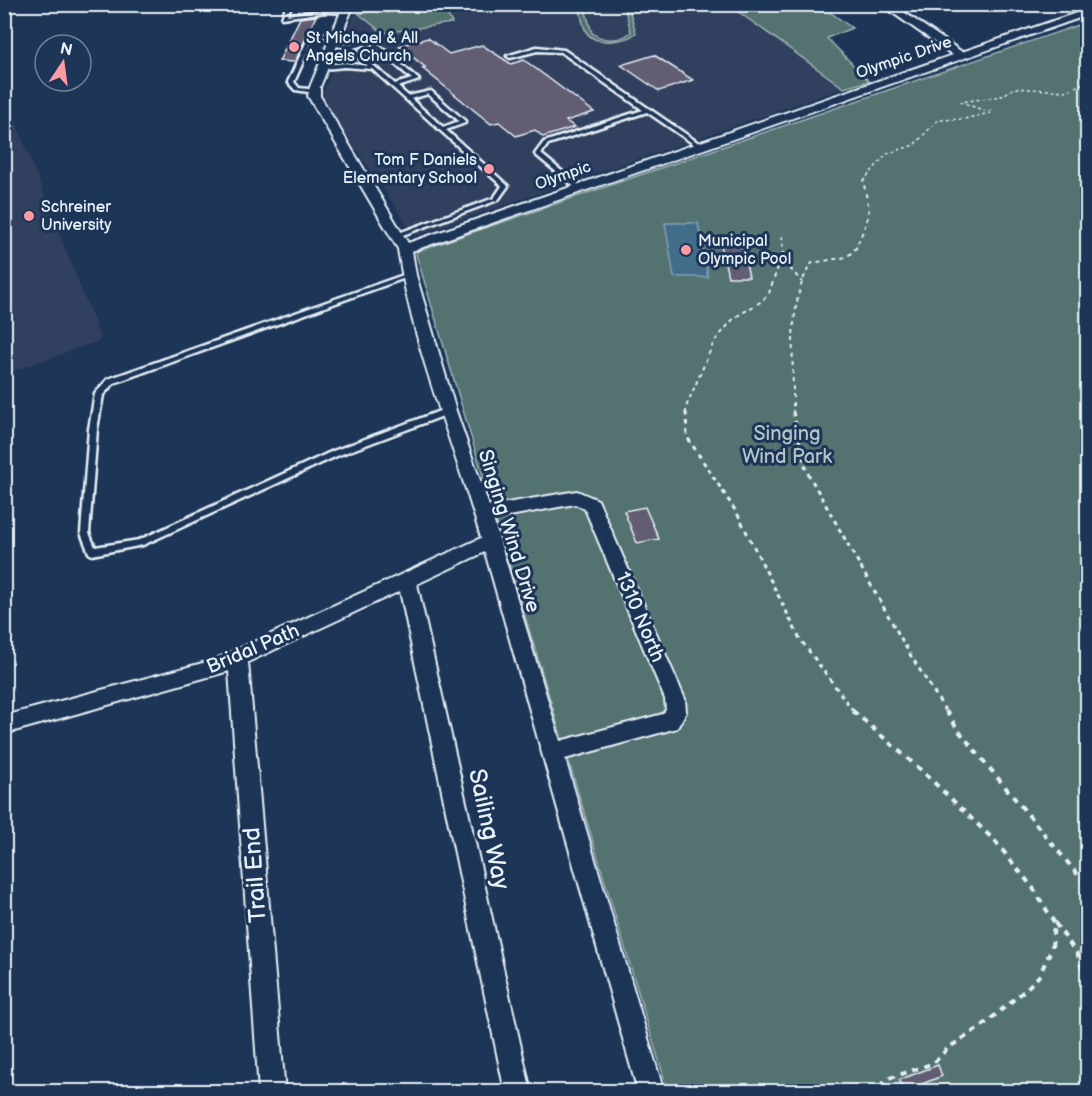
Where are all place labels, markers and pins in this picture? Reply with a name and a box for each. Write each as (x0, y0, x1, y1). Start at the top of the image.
place label: St Michael & All Angels Church (306, 29, 418, 66)
marker: St Michael & All Angels Church (287, 40, 301, 54)
place label: Tom F Daniels Elementary School (343, 151, 477, 188)
marker: Tom F Daniels Elementary School (482, 162, 496, 176)
place label: Schreiner University (41, 198, 112, 235)
marker: Schreiner University (22, 209, 36, 223)
place label: Municipal Olympic Pool (698, 232, 791, 269)
marker: Municipal Olympic Pool (679, 243, 693, 257)

